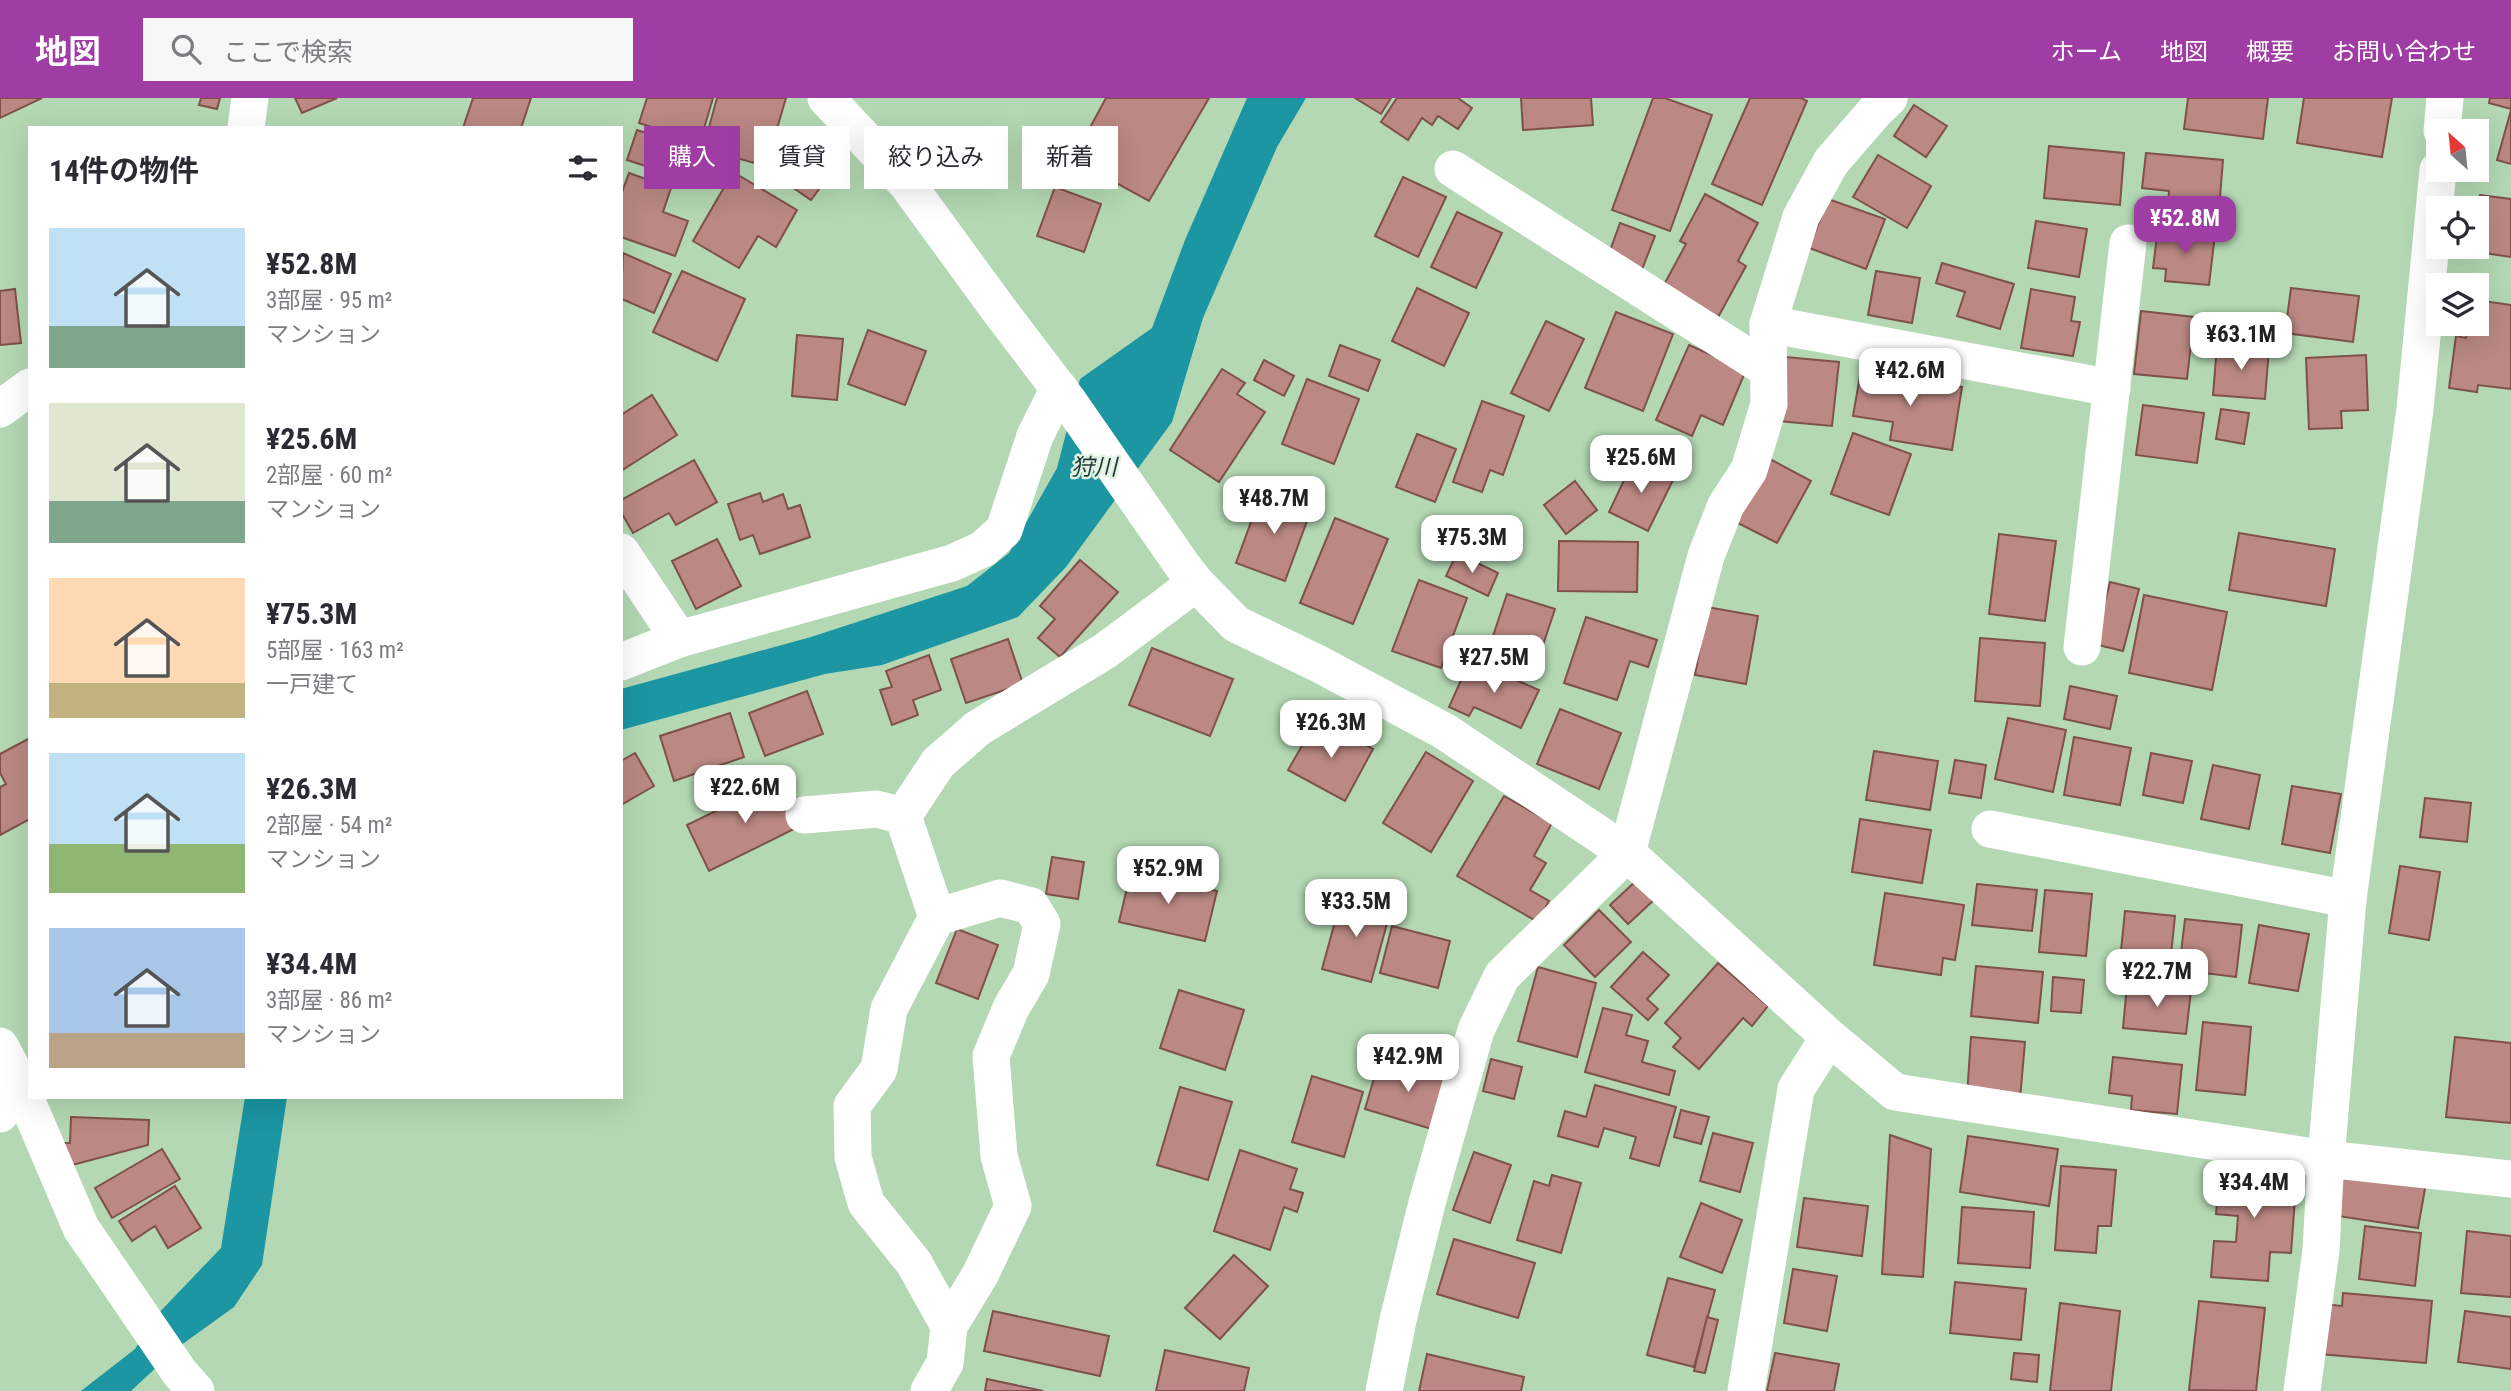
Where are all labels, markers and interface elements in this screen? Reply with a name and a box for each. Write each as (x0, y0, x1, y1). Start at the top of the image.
search box (143, 18, 633, 81)
icon: search (167, 30, 205, 68)
text: 地図 (35, 32, 101, 71)
text: ここで検索 (223, 37, 353, 67)
text: ホーム (2051, 38, 2122, 66)
text: 地図 (2160, 38, 2208, 66)
text: 概要 (2246, 38, 2294, 66)
text: お問い合わせ (2332, 38, 2476, 66)
north arrow (2426, 119, 2488, 182)
map controls (2426, 119, 2489, 336)
chip: 購入 (644, 126, 740, 189)
chip: 賃貸 (754, 126, 850, 189)
chip: 絞り込み (864, 126, 1008, 189)
chip: 新着 (1022, 126, 1118, 189)
icon: filters (564, 149, 602, 187)
text: 14件の物件 (49, 153, 199, 188)
button: locate (2426, 196, 2489, 259)
pin: ¥52.8M (2128, 197, 2242, 256)
text: ¥52.8M (2150, 205, 2220, 232)
text: ¥52.8M (266, 246, 357, 281)
icon: home (105, 256, 189, 340)
button: layers (2426, 273, 2489, 336)
text: 3部屋 · 95 m² (266, 287, 392, 314)
pin: ¥63.1M (2184, 313, 2298, 372)
text: マンション (266, 321, 381, 348)
text: ¥63.1M (2206, 321, 2276, 348)
pin: ¥42.6M (1853, 348, 1967, 408)
text: ¥42.6M (1875, 357, 1945, 384)
text: ¥25.6M (266, 421, 357, 456)
icon: home (105, 431, 189, 515)
pin: ¥25.6M (1584, 436, 1698, 495)
text: ¥25.6M (1606, 444, 1676, 471)
water label: 狩川 (1071, 454, 1120, 481)
text: 2部屋 · 60 m² (266, 462, 392, 489)
pin: ¥48.7M (1217, 476, 1331, 536)
text: ¥48.7M (1239, 485, 1309, 512)
text: マンション (266, 496, 381, 523)
pin: ¥75.3M (1415, 516, 1529, 575)
text: ¥75.3M (1437, 524, 1507, 551)
text: ¥75.3M (266, 596, 357, 631)
icon: home (105, 606, 189, 690)
pin: ¥27.5M (1437, 636, 1551, 695)
text: 5部屋 · 163 m² (266, 637, 404, 664)
text: ¥27.5M (1459, 644, 1529, 671)
text: 一戸建て (266, 671, 358, 698)
pin: ¥26.3M (1274, 700, 1388, 760)
text: ¥26.3M (1296, 709, 1366, 736)
pin: ¥22.6M (688, 766, 802, 825)
text: ¥26.3M (266, 771, 357, 806)
text: ¥22.6M (710, 774, 780, 801)
icon: home (105, 781, 189, 865)
text: 2部屋 · 54 m² (266, 812, 392, 839)
text: マンション (266, 846, 381, 873)
pin: ¥52.9M (1111, 846, 1225, 906)
text: ¥52.9M (1133, 855, 1203, 882)
pin: ¥33.5M (1299, 880, 1413, 939)
text: ¥33.5M (1321, 888, 1391, 915)
text: ¥34.4M (266, 946, 357, 981)
pin: ¥22.7M (2100, 950, 2214, 1009)
icon: home (105, 956, 189, 1040)
text: ¥22.7M (2122, 958, 2192, 985)
text: 3部屋 · 86 m² (266, 987, 392, 1014)
text: マンション (266, 1021, 381, 1048)
pin: ¥42.9M (1351, 1034, 1465, 1094)
text: ¥42.9M (1373, 1043, 1443, 1070)
pin: ¥34.4M (2197, 1160, 2311, 1220)
text: ¥34.4M (2219, 1169, 2289, 1196)

